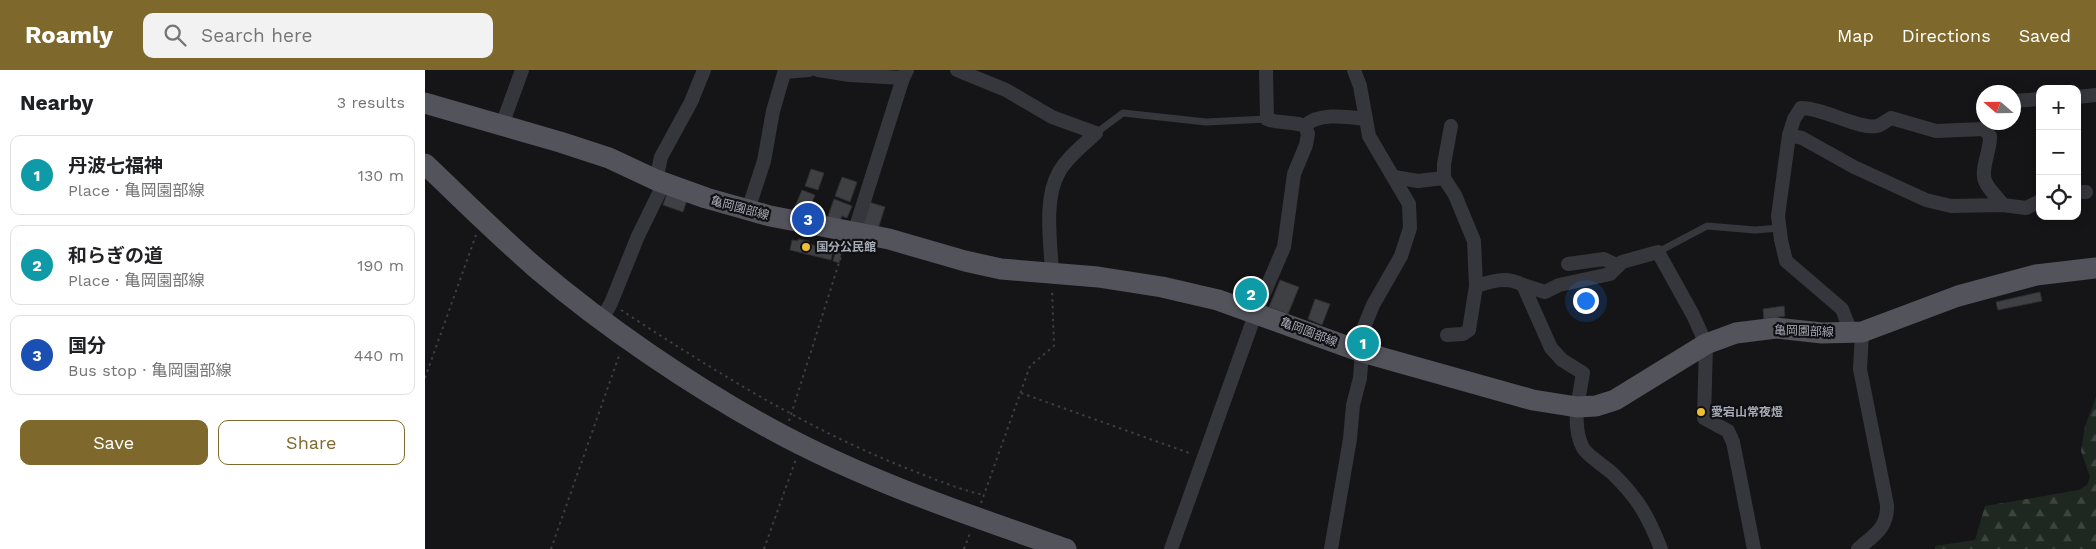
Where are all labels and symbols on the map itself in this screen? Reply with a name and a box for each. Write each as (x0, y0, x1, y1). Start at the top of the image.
north arrow (1976, 85, 2021, 130)
street label: 亀岡園部線 (709, 193, 771, 223)
pin: 3 (792, 200, 824, 238)
place label: 国分公民館 (816, 240, 876, 254)
marker: 国分公民館 (800, 241, 812, 253)
pin: 2 (1235, 275, 1267, 313)
your location (1573, 288, 1599, 314)
street label: 亀岡園部線 (1278, 315, 1340, 349)
street label: 亀岡園部線 (1774, 323, 1834, 339)
pin: 1 (1347, 324, 1379, 362)
place label: 愛宕山常夜燈 (1711, 405, 1783, 419)
marker: 愛宕山常夜燈 (1695, 406, 1707, 418)

